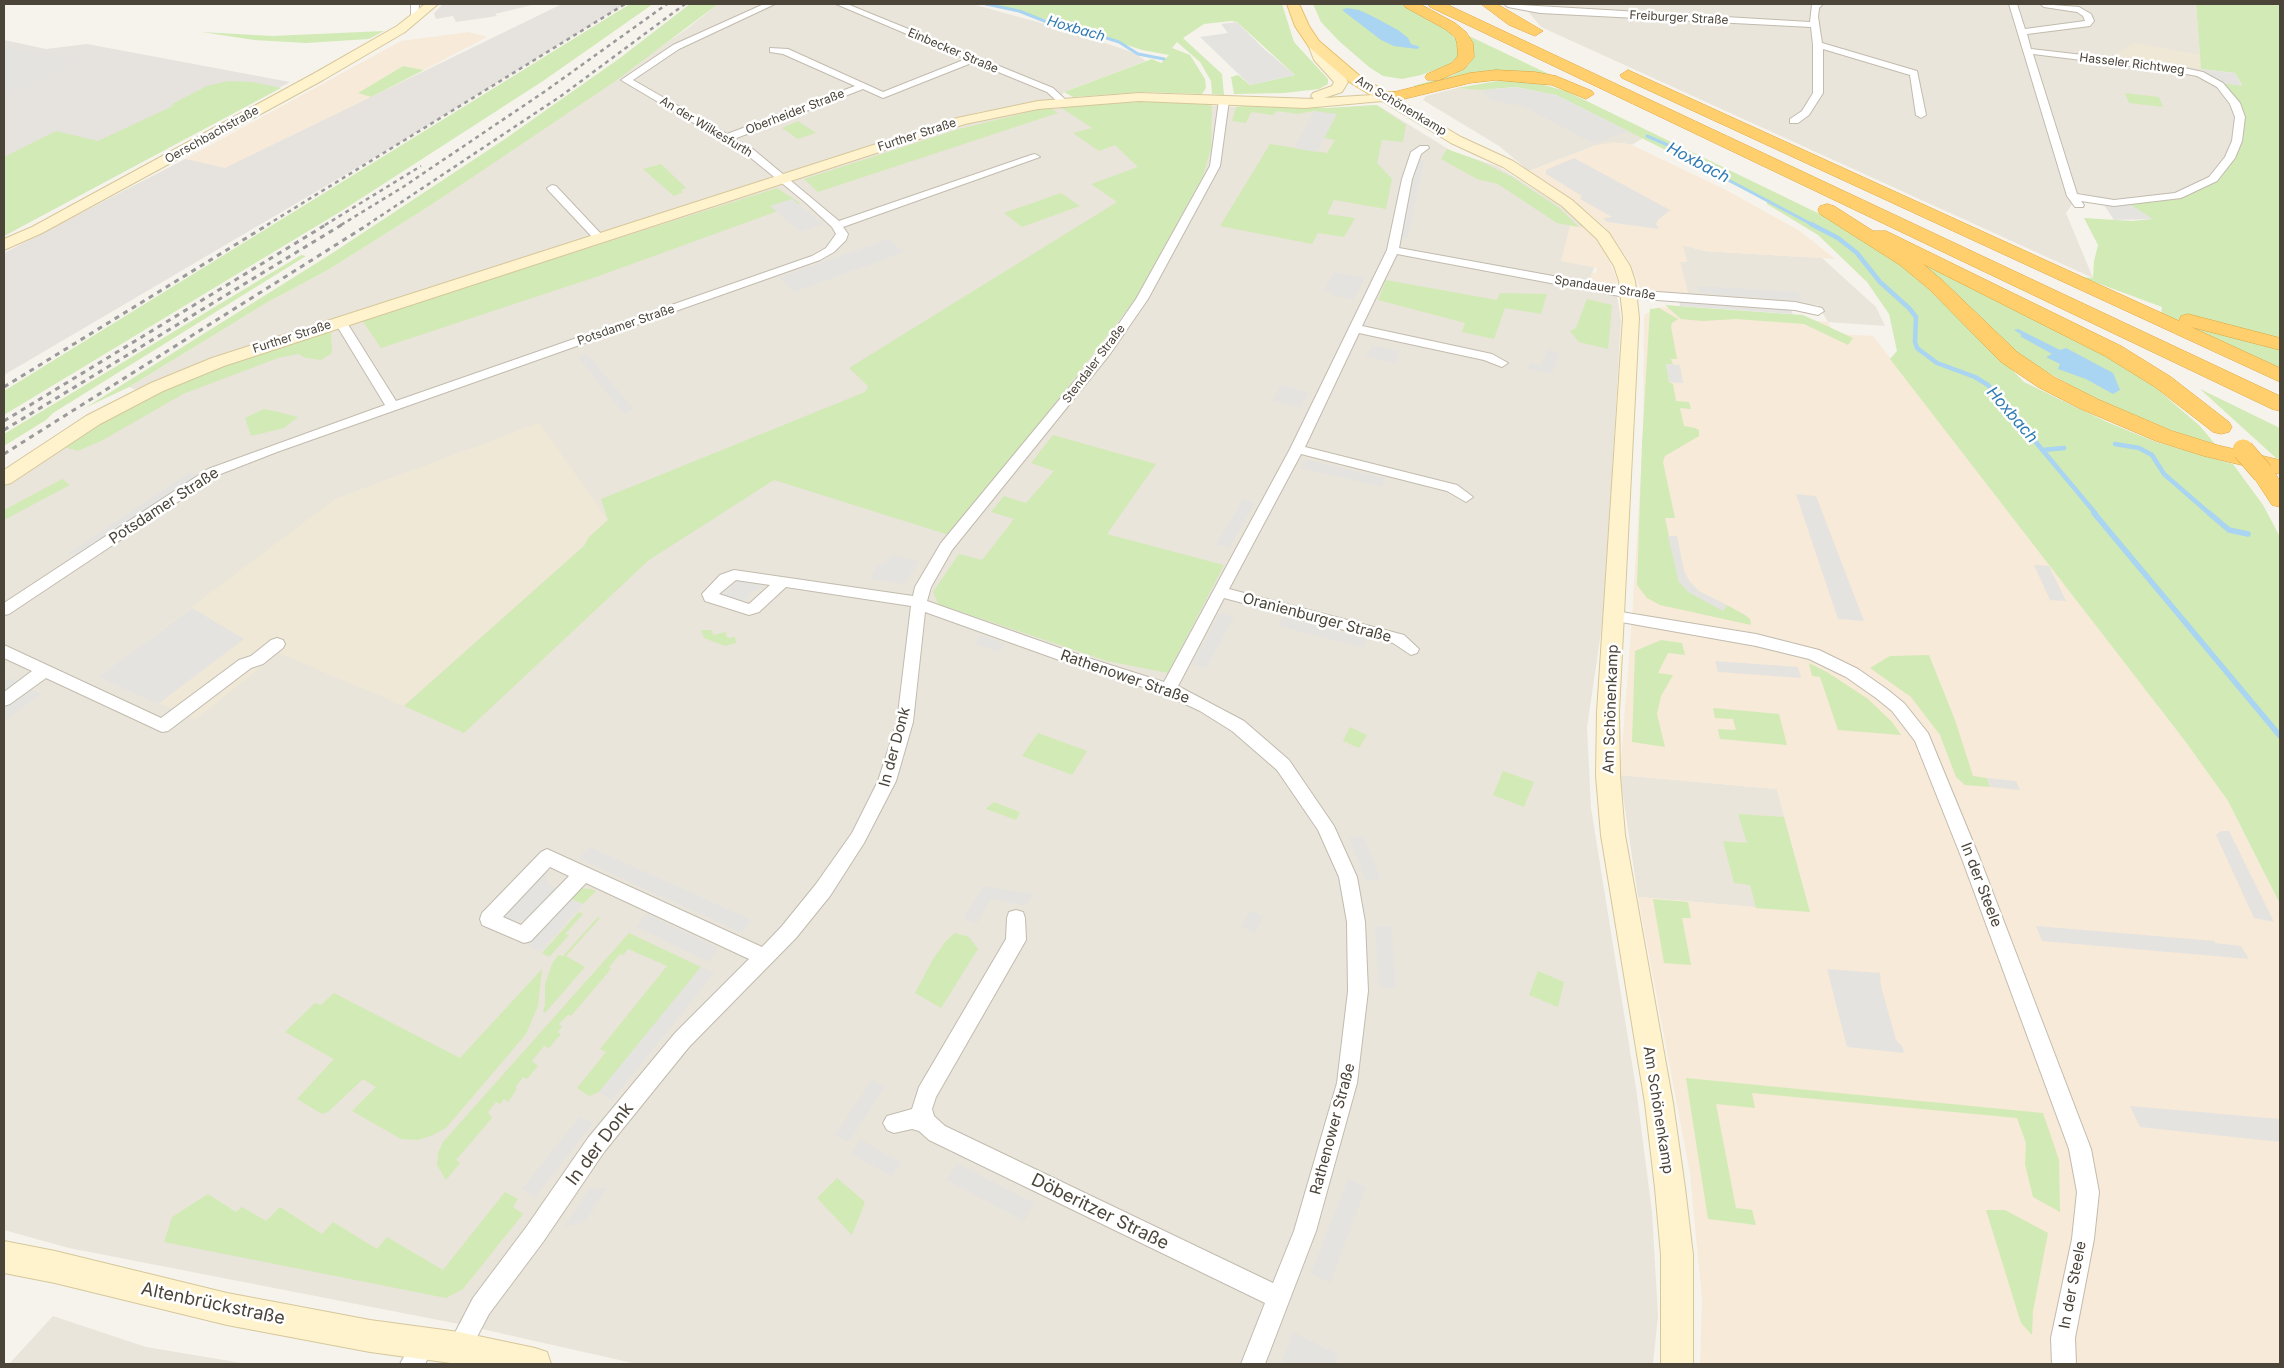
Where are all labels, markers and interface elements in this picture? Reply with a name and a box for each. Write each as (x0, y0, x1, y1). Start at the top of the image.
street label: Freiburger Straße (1629, 8, 1729, 28)
water label: Hoxbach (1045, 13, 1107, 45)
street label: Einbecker Straße (906, 25, 1000, 77)
street label: Hasseler Richtweg (2079, 50, 2185, 78)
street label: Am Schönenkamp (1353, 73, 1449, 139)
street label: Oberheider Straße (744, 87, 846, 137)
street label: An der Wilkesfurth (657, 94, 755, 160)
street label: Oerschbachstraße (163, 103, 261, 167)
street label: Further Straße (876, 116, 958, 154)
water label: Hoxbach (1663, 139, 1733, 187)
street label: Spandauer Straße (1553, 273, 1657, 303)
street label: Potsdamer Straße (576, 302, 676, 348)
street label: Further Straße (251, 318, 333, 356)
street label: Stendaler Straße (1060, 322, 1128, 406)
water label: Hoxbach (1982, 383, 2042, 447)
street label: Potsdamer Straße (106, 464, 222, 548)
street label: Oranienburger Straße (1241, 589, 1393, 647)
street label: Am Schönenkamp (1600, 644, 1622, 774)
street label: Rathenower Straße (1058, 646, 1192, 708)
street label: In der Donk (876, 705, 914, 789)
street label: In der Steele (1957, 840, 2005, 930)
street label: Am Schönenkamp (1639, 1045, 1677, 1175)
street label: Rathenower Straße (1307, 1061, 1359, 1197)
street label: In der Donk (562, 1098, 638, 1190)
street label: Döberitzer Straße (1028, 1169, 1172, 1255)
street label: In der Steele (2056, 1240, 2090, 1330)
street label: Altenbrückstraße (139, 1278, 287, 1330)

